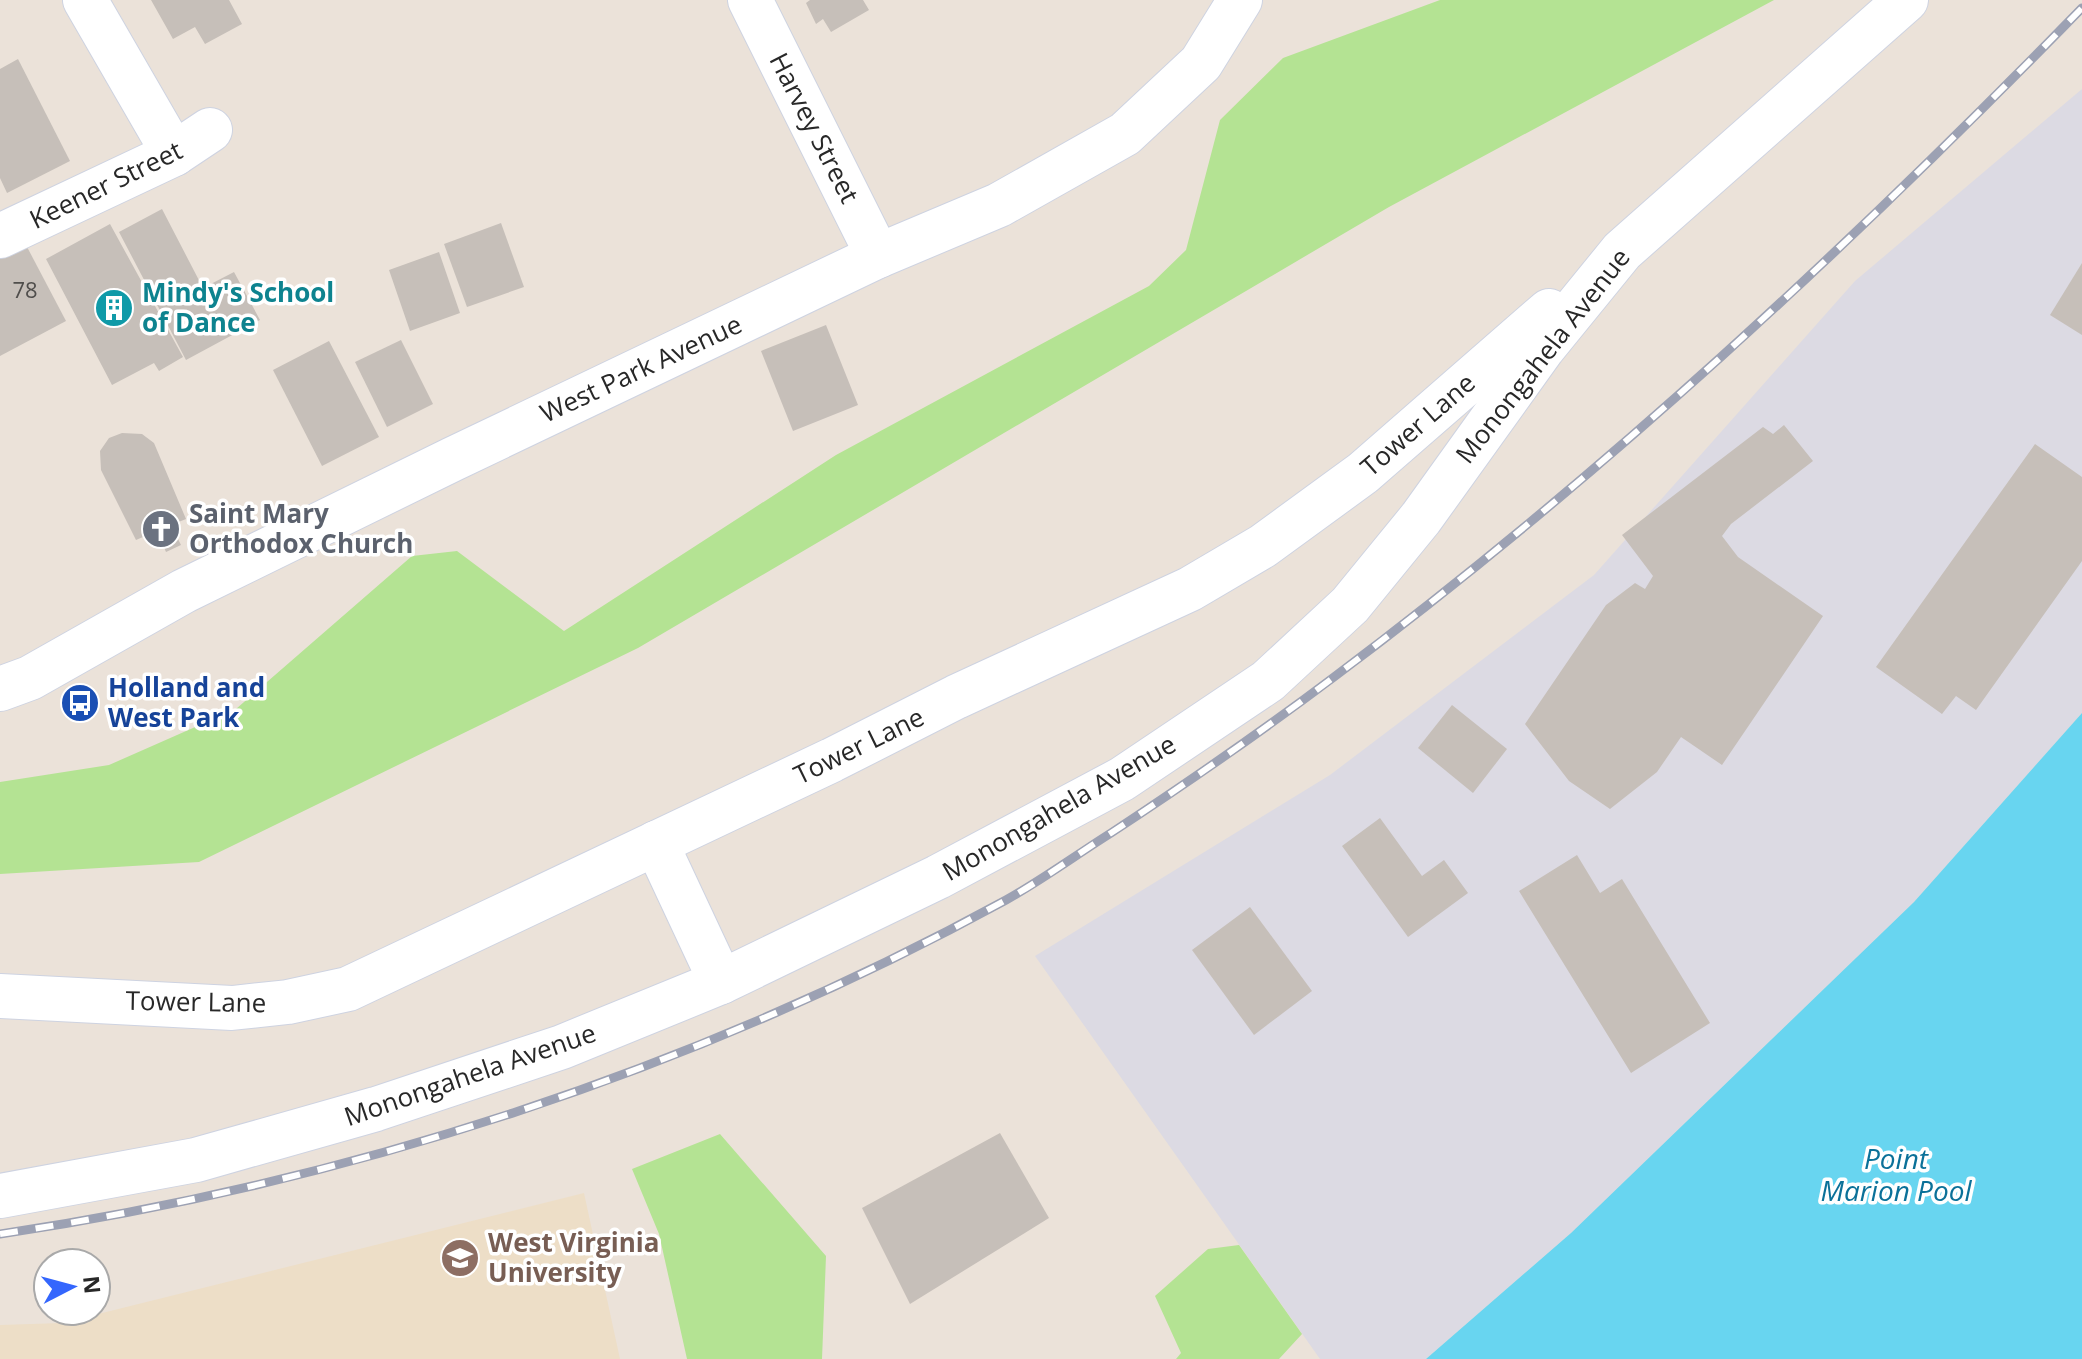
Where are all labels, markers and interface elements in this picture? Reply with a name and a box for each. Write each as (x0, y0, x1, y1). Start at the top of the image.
street label: Harvey Street (762, 46, 868, 209)
street label: Keener Street (23, 132, 188, 237)
street label: Monongahela Avenue (1447, 240, 1638, 470)
house number: 78 (12, 274, 38, 304)
place label: Mindy's School of Dance (142, 274, 334, 340)
building icon: Mindy's School of Dance (93, 287, 135, 329)
street label: West Park Avenue (534, 306, 747, 431)
street label: Tower Lane (1352, 365, 1482, 484)
place label: Saint Mary Orthodox Church (189, 495, 413, 561)
church icon: Saint Mary Orthodox Church (140, 508, 182, 550)
place label: Holland and West Park (108, 669, 265, 735)
bus stop icon: Holland and West Park (59, 682, 101, 724)
street label: Tower Lane (787, 698, 930, 792)
street label: Monongahela Avenue (935, 726, 1182, 889)
street label: Tower Lane (125, 982, 267, 1020)
street label: Monongahela Avenue (339, 1014, 600, 1134)
water label: Point Marion Pool (1820, 1139, 1972, 1209)
place label: West Virginia University (488, 1224, 659, 1290)
school or university icon: West Virginia University (439, 1237, 481, 1279)
north arrow (32, 1247, 112, 1327)
text: N (77, 1274, 109, 1295)

